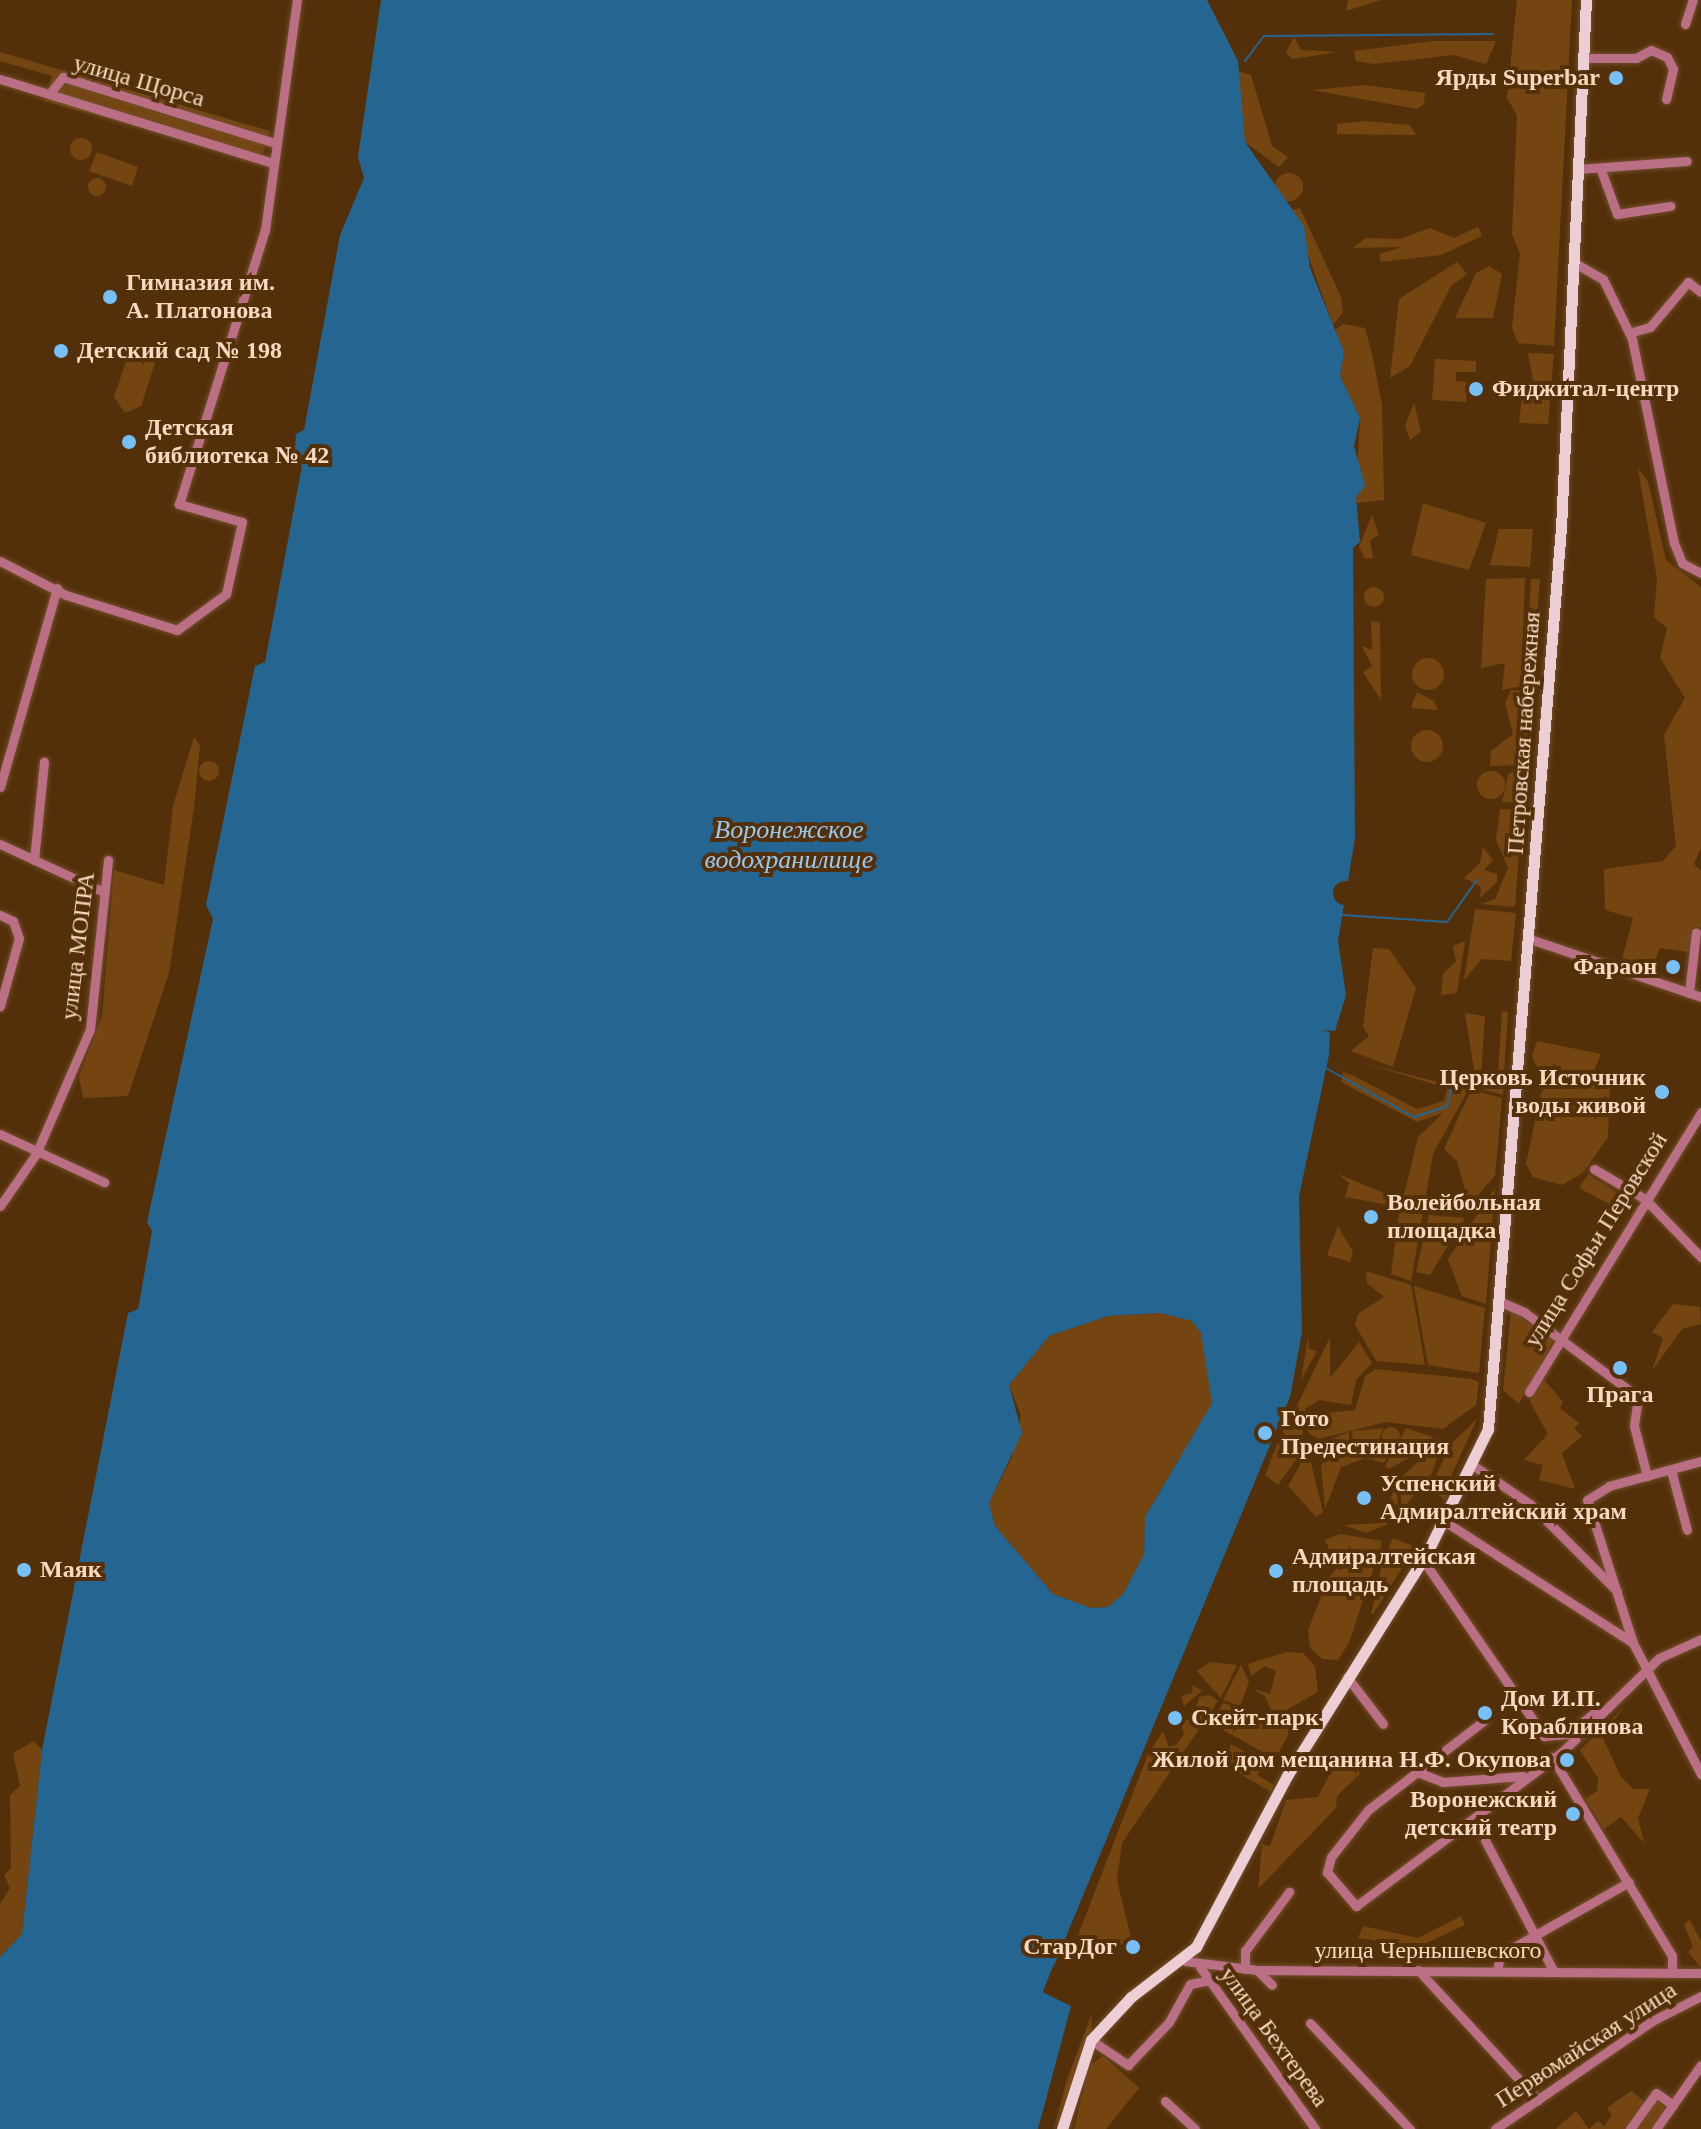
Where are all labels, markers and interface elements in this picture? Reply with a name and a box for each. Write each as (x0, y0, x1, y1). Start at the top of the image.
street label: улица Щорса (70, 49, 208, 113)
place label: Ярды Superbar (1435, 64, 1600, 92)
marker: Ярды Superbar (1607, 69, 1625, 87)
place label: Гимназия им. А. Платонова (126, 269, 275, 325)
marker: Гимназия им. А. Платонова (101, 288, 119, 306)
place label: Детский сад № 198 (77, 337, 282, 365)
marker: Детский сад № 198 (52, 342, 70, 360)
place label: Фиджитал-центр (1492, 375, 1679, 403)
marker: Фиджитал-центр (1467, 380, 1485, 398)
place label: Детская библиотека № 42 (145, 414, 329, 470)
marker: Детская библиотека № 42 (120, 433, 138, 451)
street label: Петровская набережная (1501, 611, 1547, 855)
water label: Воронежское водохранилище (705, 814, 873, 876)
street label: улица МОПРА (55, 870, 101, 1022)
place label: Фараон (1573, 953, 1657, 981)
marker: Фараон (1664, 958, 1682, 976)
place label: Церковь Источник воды живой (1440, 1064, 1646, 1120)
marker: Церковь Источник воды живой (1653, 1083, 1671, 1101)
street label: улица Софьи Перовской (1518, 1127, 1674, 1353)
place label: Волейбольная площадка (1387, 1189, 1541, 1245)
marker: Волейбольная площадка (1362, 1208, 1380, 1226)
marker: Прага (1611, 1359, 1629, 1377)
place label: Прага (1587, 1381, 1653, 1409)
place label: Гото Предестинация (1281, 1405, 1449, 1461)
marker: Гото Предестинация (1256, 1424, 1274, 1442)
place label: Успенский Адмиралтейский храм (1380, 1470, 1627, 1526)
marker: Успенский Адмиралтейский храм (1355, 1489, 1373, 1507)
place label: Адмиралтейская площадь (1292, 1543, 1476, 1599)
place label: Маяк (40, 1556, 101, 1584)
marker: Маяк (15, 1561, 33, 1579)
marker: Адмиралтейская площадь (1267, 1562, 1285, 1580)
place label: Дом И.П. Кораблинова (1501, 1685, 1643, 1741)
place label: Скейт-парк (1191, 1704, 1319, 1732)
marker: Дом И.П. Кораблинова (1476, 1704, 1494, 1722)
marker: Скейт-парк (1166, 1709, 1184, 1727)
place label: Жилой дом мещанина Н.Ф. Окупова (1152, 1746, 1551, 1774)
marker: Жилой дом мещанина Н.Ф. Окупова (1558, 1751, 1576, 1769)
place label: Воронежский детский театр (1405, 1786, 1557, 1842)
marker: Воронежский детский театр (1564, 1805, 1582, 1823)
place label: СтарДог (1023, 1933, 1117, 1961)
street label: улица Чернышевского (1314, 1937, 1542, 1965)
marker: СтарДог (1124, 1938, 1142, 1956)
street label: улица Бехтерева (1213, 1961, 1335, 2113)
street label: Первомайская улица (1490, 1976, 1682, 2114)

